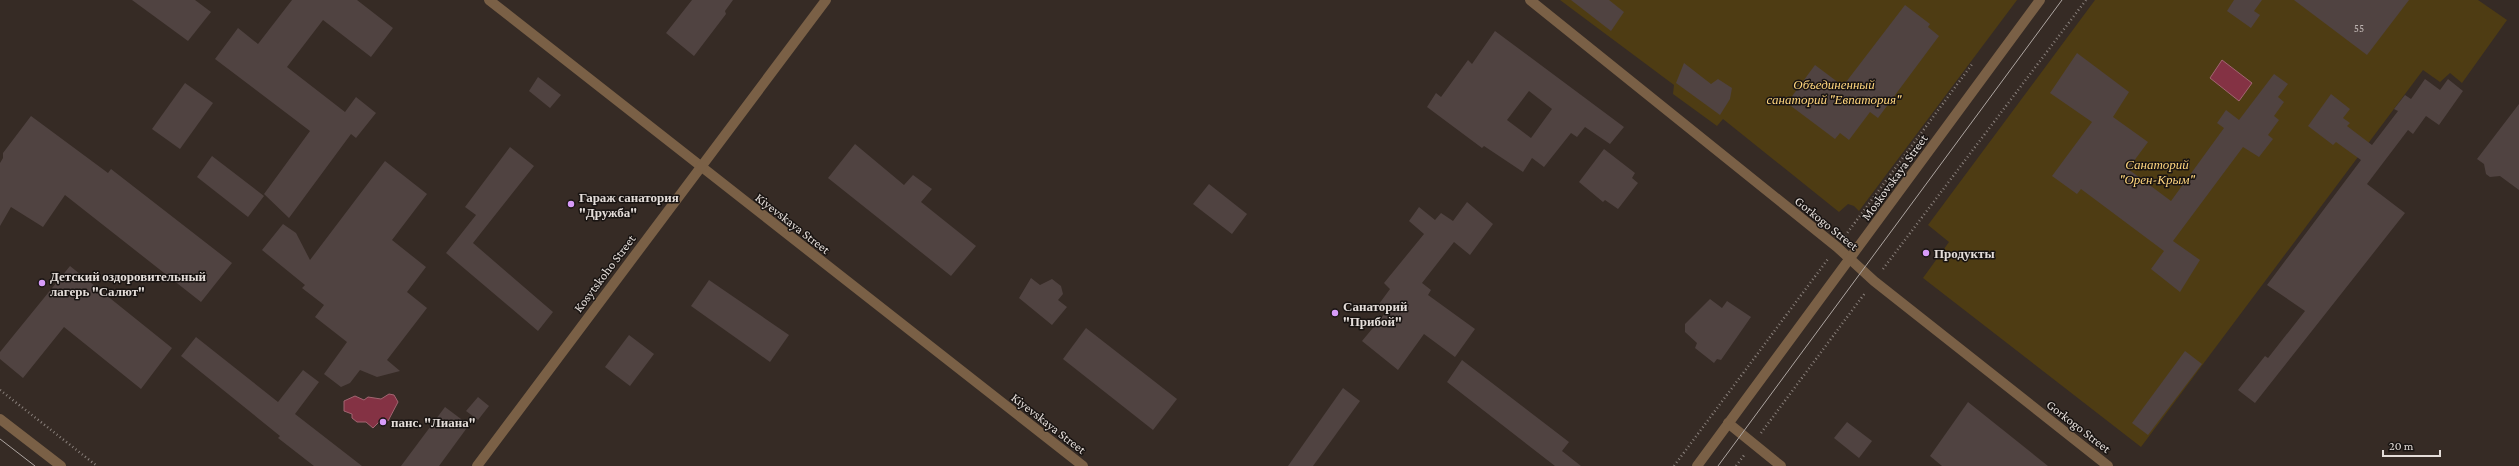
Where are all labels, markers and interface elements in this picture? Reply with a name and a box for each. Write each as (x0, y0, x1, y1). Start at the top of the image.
house number: 55 (2354, 22, 2364, 34)
park label: Объединенный санаторий "Евпатория" (1767, 77, 1902, 107)
street label: Moskovskaya Street (1858, 131, 1931, 223)
park label: Санаторий "Орен-Крым" (2119, 157, 2196, 187)
place label: Гараж санатория "Дружба" (579, 190, 679, 220)
street label: Kiyevskaya Street (752, 190, 833, 258)
street label: Gorkogo Street (1792, 193, 1862, 254)
marker: Гараж санатория "Дружба" (566, 199, 576, 209)
street label: Kosytskoho Street (570, 231, 639, 315)
place label: Продукты (1934, 246, 1995, 261)
marker: Продукты (1921, 248, 1931, 258)
place label: Детский оздоровительный лагерь "Салют" (50, 269, 207, 299)
marker: Детский оздоровительный лагерь "Салют" (37, 278, 47, 288)
place label: Санаторий "Прибой" (1343, 299, 1408, 329)
marker: Санаторий "Прибой" (1330, 308, 1340, 318)
street label: Kiyevskaya Street (1008, 390, 1089, 458)
street label: Gorkogo Street (2044, 397, 2114, 457)
place label: панс. "Лиана" (391, 415, 476, 430)
marker: панс. "Лиана" (378, 417, 388, 427)
scale bar (2383, 432, 2440, 458)
text: 20 m (2389, 439, 2414, 453)

